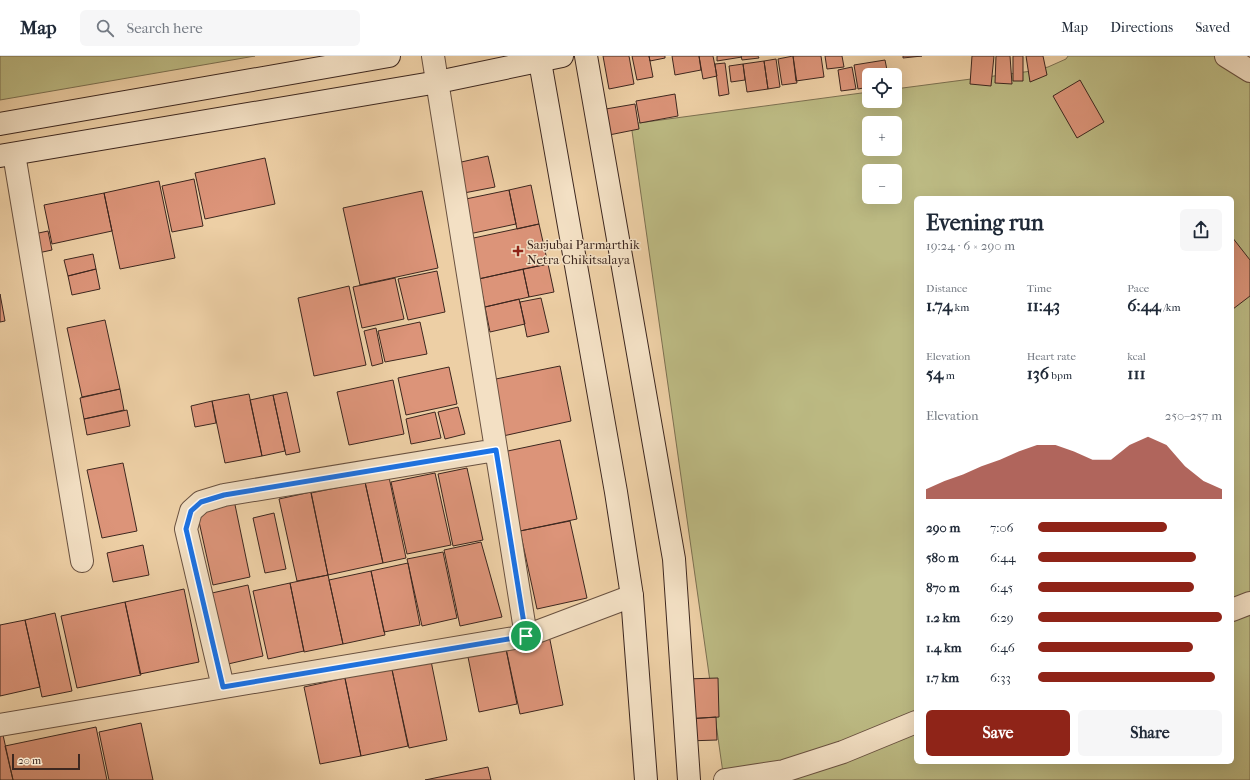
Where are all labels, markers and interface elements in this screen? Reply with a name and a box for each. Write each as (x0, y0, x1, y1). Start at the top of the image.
search box (80, 10, 360, 46)
text: Map (20, 17, 56, 39)
icon: search (94, 17, 116, 39)
text: Search here (126, 19, 203, 37)
text: Map (1061, 19, 1088, 36)
text: Directions (1110, 19, 1173, 36)
text: Saved (1195, 19, 1230, 36)
map controls (862, 68, 902, 204)
button: locate (862, 68, 902, 108)
button: + (862, 116, 902, 156)
button: − (862, 164, 902, 204)
button: share (1180, 209, 1222, 251)
text: Evening run (926, 210, 1044, 236)
place label: Sarjubai Parmarthik Netra Chikitsalaya (527, 237, 640, 267)
text: 19:24 · 6 × 290 m (926, 238, 1015, 253)
marker: Sarjubai Parmarthik Netra Chikitsalaya (512, 245, 524, 257)
text: Distance (926, 282, 967, 295)
text: Time (1027, 282, 1052, 295)
text: Pace (1127, 282, 1149, 295)
text: 1.74 (926, 295, 952, 315)
text: 11:43 (1027, 295, 1060, 315)
text: 6:44 (1127, 295, 1161, 315)
text: km (952, 301, 969, 314)
text: /km (1161, 301, 1181, 314)
text: Elevation (926, 350, 970, 363)
text: Heart rate (1027, 350, 1076, 363)
text: kcal (1127, 350, 1146, 363)
text: 54 (926, 363, 943, 383)
text: 136 (1027, 363, 1049, 383)
text: 111 (1127, 363, 1146, 383)
text: m (943, 369, 955, 382)
text: bpm (1049, 369, 1072, 382)
text: Elevation (926, 408, 979, 423)
text: 250–257 m (1165, 408, 1222, 423)
text: 290 m (926, 520, 960, 535)
text: 7:06 (990, 520, 1014, 535)
text: 580 m (926, 550, 959, 565)
text: 6:44 (990, 550, 1016, 565)
text: 870 m (926, 580, 960, 595)
text: 6:45 (990, 580, 1013, 595)
text: 1.2 km (926, 610, 960, 625)
text: 6:29 (990, 610, 1014, 625)
pin (509, 619, 543, 653)
icon: arrive (515, 625, 537, 647)
text: 1.4 km (926, 640, 961, 655)
text: 6:46 (990, 640, 1015, 655)
text: 1.7 km (926, 670, 959, 685)
text: 6:33 (990, 670, 1011, 685)
button: Save (926, 710, 1070, 756)
button: Share (1078, 710, 1222, 756)
scale bar (12, 752, 80, 771)
text: 20 m (18, 754, 41, 767)

